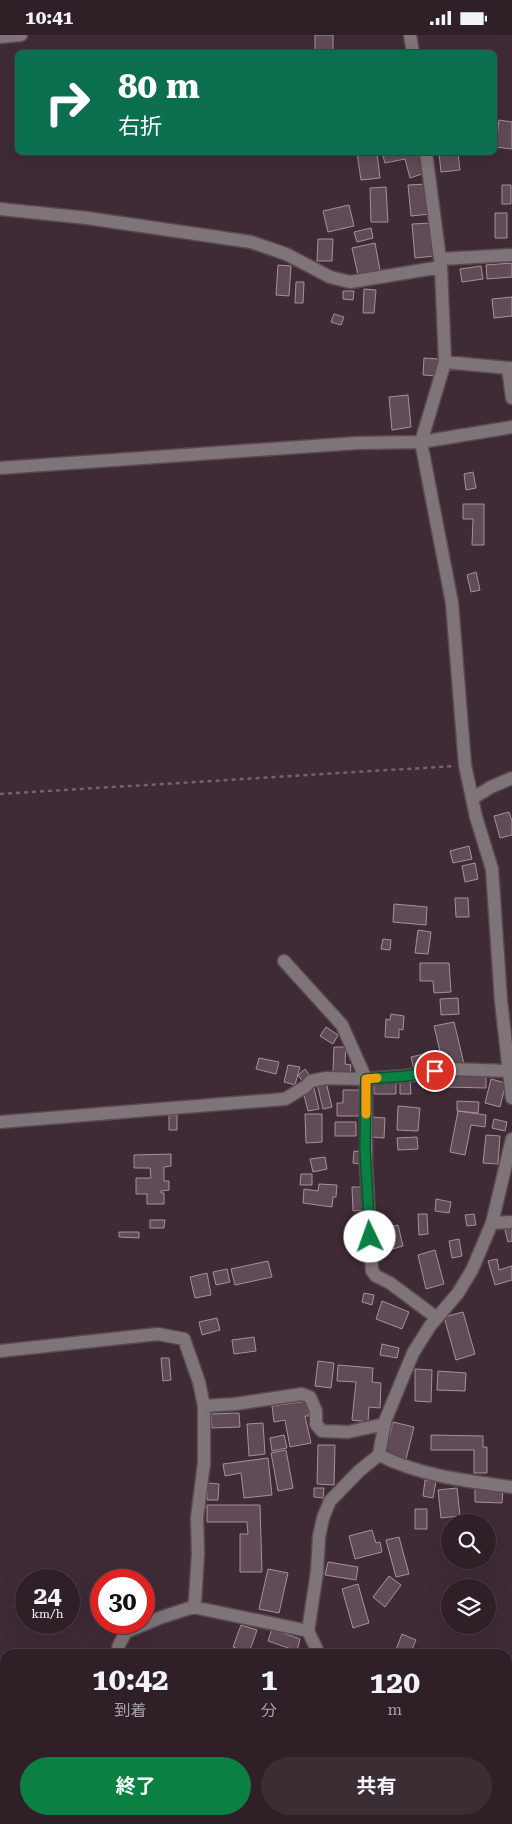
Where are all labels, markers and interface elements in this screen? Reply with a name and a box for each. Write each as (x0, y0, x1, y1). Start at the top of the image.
text: 10:41 (25, 6, 74, 29)
text: 80 m (118, 66, 200, 107)
icon: right (35, 70, 100, 135)
text: 右折 (118, 114, 162, 139)
pin (414, 1050, 456, 1092)
icon: arrive (421, 1057, 449, 1085)
position arrow (343, 1210, 395, 1262)
map controls (441, 1514, 496, 1634)
button: search (441, 1514, 496, 1569)
speed limit sign: 30 (90, 1569, 155, 1634)
button: layers (441, 1579, 496, 1634)
text: 24 (33, 1581, 62, 1610)
text: km/h (31, 1607, 64, 1621)
text: 10:42 (92, 1662, 169, 1697)
text: 1 (261, 1662, 278, 1697)
text: 120 (370, 1665, 420, 1700)
text: m (387, 1700, 402, 1719)
text: 到着 (114, 1701, 146, 1720)
text: 分 (261, 1701, 277, 1720)
button: 終了 (20, 1757, 251, 1815)
button: 共有 (261, 1757, 492, 1815)

